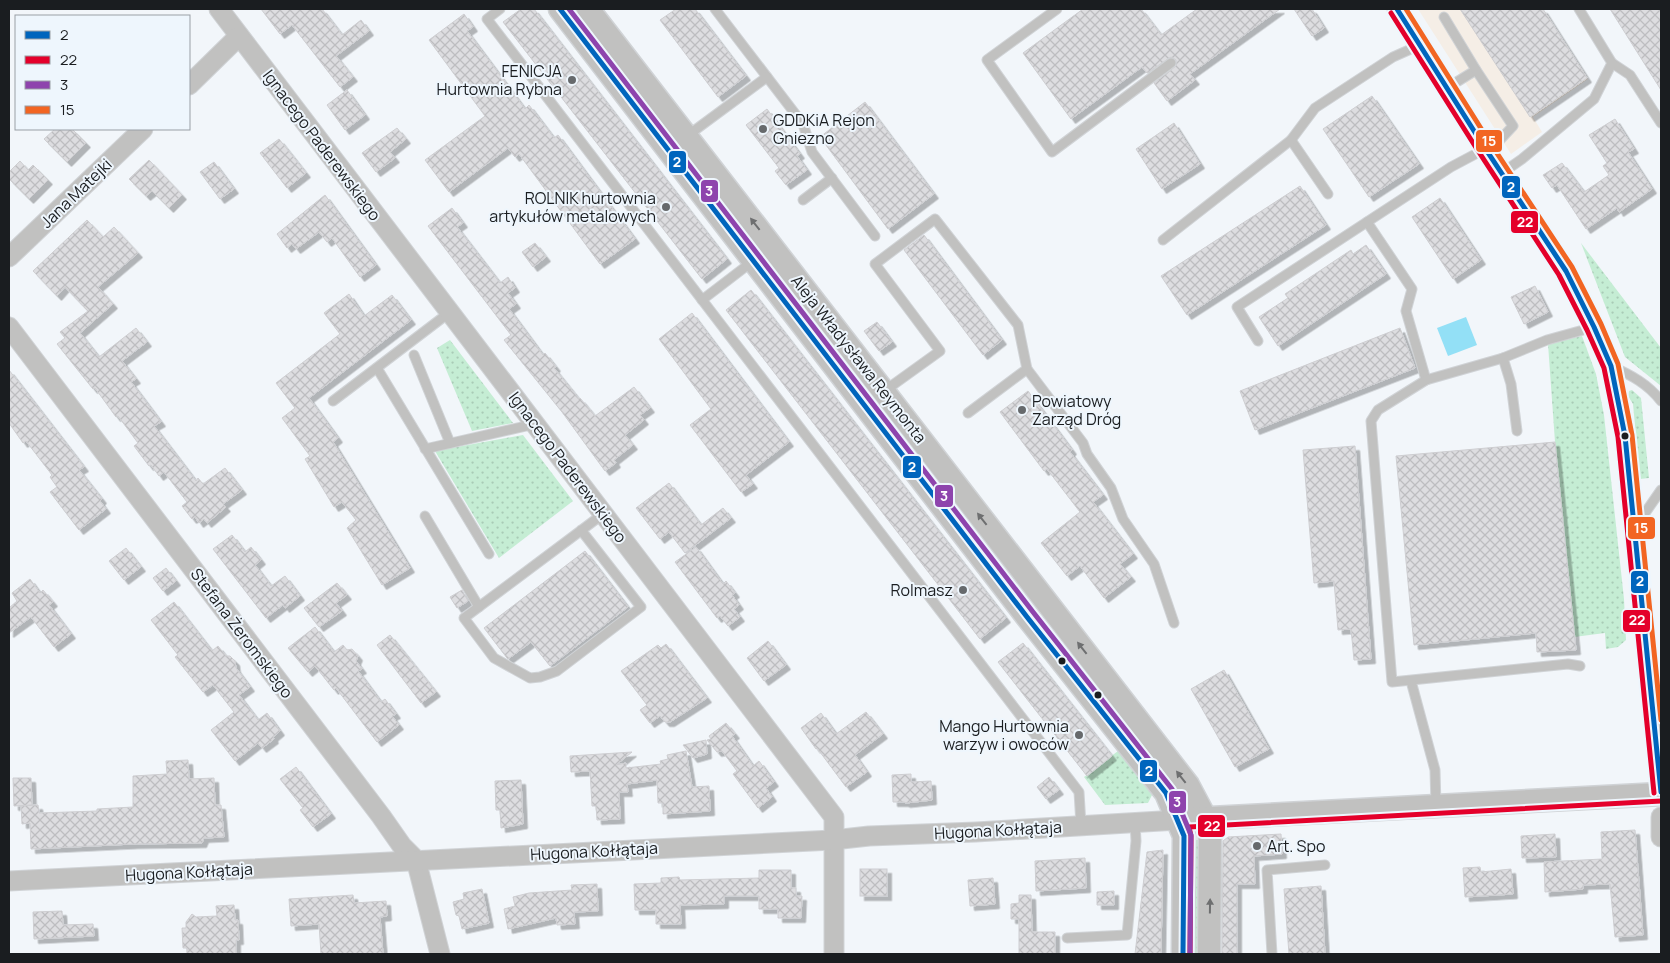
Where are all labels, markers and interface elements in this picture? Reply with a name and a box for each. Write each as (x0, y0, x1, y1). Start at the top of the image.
legend (15, 15, 190, 130)
text: 2 (60, 24, 69, 45)
text: 22 (60, 49, 77, 70)
place label: FENICJA Hurtownia Rybna (437, 60, 562, 100)
street label: Ignacego Paderewskiego (258, 65, 386, 225)
text: 3 (60, 74, 68, 95)
marker: FENICJA Hurtownia Rybna (566, 74, 578, 86)
text: 15 (60, 99, 75, 120)
place label: GDDKiA Rejon Gniezno (773, 109, 875, 149)
marker: GDDKiA Rejon Gniezno (757, 123, 769, 135)
line badge: 15 (1475, 129, 1503, 153)
text: 15 (1482, 131, 1496, 150)
line badge: 2 (668, 150, 687, 174)
text: 2 (673, 152, 681, 171)
street label: Jana Matejki (35, 153, 117, 233)
line badge: 2 (1501, 175, 1521, 199)
text: 2 (1507, 177, 1515, 196)
line badge: 3 (700, 179, 719, 203)
text: 3 (705, 181, 713, 200)
place label: ROLNIK hurtownia artykułów metalowych (489, 187, 656, 227)
marker: ROLNIK hurtownia artykułów metalowych (660, 201, 672, 213)
line badge: 22 (1510, 210, 1539, 234)
text: 22 (1517, 212, 1533, 231)
one-way arrow (749, 218, 760, 231)
street label: Aleja Władysława Reymonta (786, 270, 932, 448)
street label: Ignacego Paderewskiego (504, 387, 632, 547)
place label: Powiatowy Zarząd Dróg (1032, 390, 1121, 430)
marker: Powiatowy Zarząd Dróg (1016, 404, 1028, 416)
unlabelled marker (1620, 431, 1630, 441)
line badge: 2 (902, 455, 922, 479)
text: 2 (908, 457, 916, 476)
line badge: 3 (934, 484, 954, 508)
text: 3 (940, 486, 948, 505)
one-way arrow (977, 513, 988, 526)
line badge: 15 (1627, 516, 1656, 540)
text: 15 (1634, 518, 1648, 537)
street label: Stefana Żeromskiego (186, 564, 298, 702)
line badge: 2 (1630, 570, 1649, 594)
text: 2 (1636, 571, 1644, 590)
place label: Rolmasz (890, 579, 953, 601)
marker: Rolmasz (957, 584, 969, 596)
line badge: 22 (1622, 609, 1651, 633)
text: 22 (1629, 610, 1645, 629)
one-way arrow (1076, 642, 1087, 655)
unlabelled marker (1057, 656, 1067, 666)
unlabelled marker (1093, 690, 1103, 700)
place label: Mango Hurtownia warzyw i owoców (939, 715, 1069, 755)
marker: Mango Hurtownia warzyw i owoców (1073, 729, 1085, 741)
line badge: 2 (1139, 759, 1158, 783)
text: 2 (1145, 761, 1153, 780)
one-way arrow (1176, 770, 1186, 784)
line badge: 3 (1168, 790, 1187, 814)
text: 3 (1173, 792, 1181, 811)
line badge: 22 (1197, 814, 1226, 838)
street label: Hugona Kołłątaja (934, 816, 1062, 844)
text: 22 (1204, 816, 1220, 835)
place label: Art. Spo (1267, 835, 1325, 857)
street label: Hugona Kołłątaja (530, 837, 658, 865)
marker: Art. Spo (1251, 840, 1263, 852)
street label: Hugona Kołłątaja (125, 858, 253, 886)
one-way arrow (1206, 897, 1214, 913)

